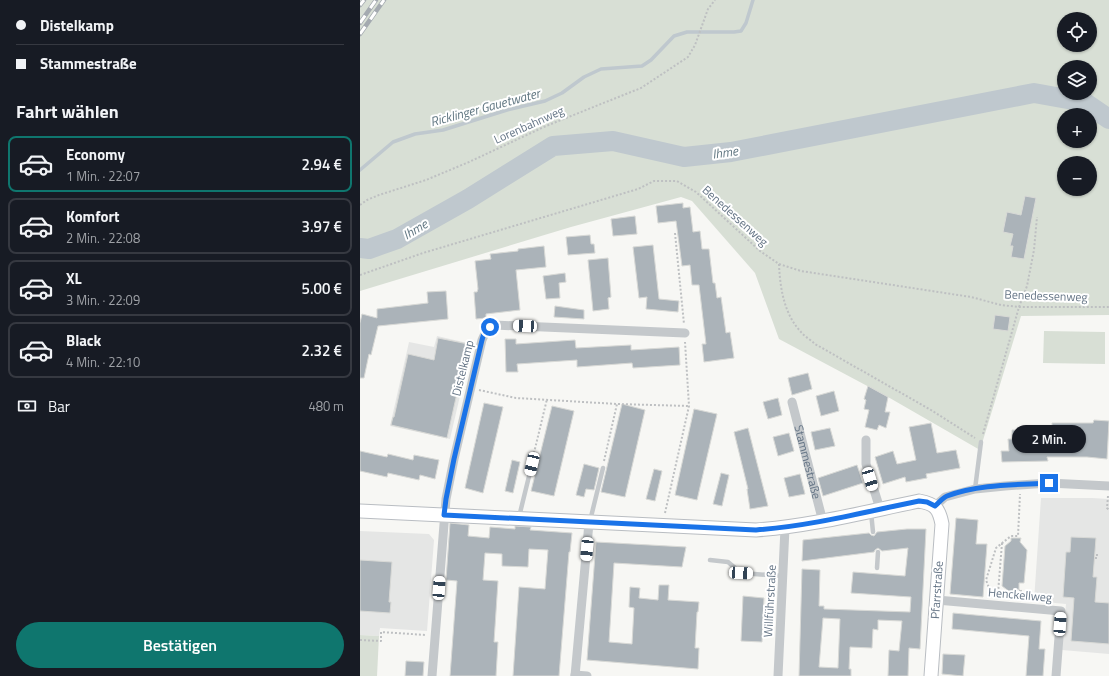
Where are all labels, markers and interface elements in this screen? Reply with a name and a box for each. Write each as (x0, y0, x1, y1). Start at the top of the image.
map controls (1057, 12, 1097, 196)
button: locate (1057, 12, 1097, 52)
text: Distelkamp (40, 14, 114, 37)
text: Stammestraße (40, 52, 137, 75)
button: layers (1057, 60, 1097, 100)
water label: Ricklinger Gauetwater (428, 82, 544, 131)
text: Fahrt wählen (16, 98, 119, 125)
street label: Lorenbahnweg (491, 101, 567, 148)
button: + (1057, 108, 1097, 148)
water label: Ihme (711, 140, 740, 164)
text: Economy (66, 143, 125, 166)
icon: car (18, 146, 54, 182)
text: 2.94 € (302, 153, 342, 176)
button: − (1057, 156, 1097, 196)
text: 1 Min. · 22:07 (66, 166, 140, 186)
street label: Benedessenweg (698, 181, 773, 251)
text: Komfort (66, 205, 120, 228)
icon: car (18, 208, 54, 244)
water label: Ihme (399, 213, 432, 244)
text: 3.97 € (302, 215, 342, 238)
text: 2 Min. · 22:08 (66, 228, 140, 248)
text: XL (66, 267, 82, 290)
icon: car (18, 270, 54, 306)
text: 5.00 € (302, 277, 342, 300)
street label: Benedessenweg (1004, 285, 1088, 306)
text: 3 Min. · 22:09 (66, 290, 140, 310)
route start (481, 318, 499, 336)
car (513, 319, 537, 333)
text: Black (66, 329, 101, 352)
icon: car (18, 332, 54, 368)
street label: Distelkamp (446, 338, 479, 398)
text: 2.32 € (302, 339, 342, 362)
text: 4 Min. · 22:10 (66, 352, 140, 372)
icon: cash (16, 395, 38, 417)
text: Bar (48, 395, 70, 418)
text: 480 m (308, 396, 344, 416)
street label: Stammestraße (789, 423, 827, 501)
callout: 2 Min. (1012, 425, 1086, 453)
text: 2 Min. (1032, 429, 1066, 449)
car (523, 451, 541, 477)
car (861, 466, 879, 492)
route end (1040, 474, 1058, 492)
car (580, 537, 594, 561)
street label: Pfarrstraße (925, 560, 948, 620)
street label: Willführstraße (758, 564, 781, 638)
car (729, 566, 753, 580)
car (432, 576, 446, 600)
street label: Henckellweg (987, 582, 1053, 607)
car (1053, 612, 1067, 636)
button: Bestätigen (16, 622, 344, 668)

